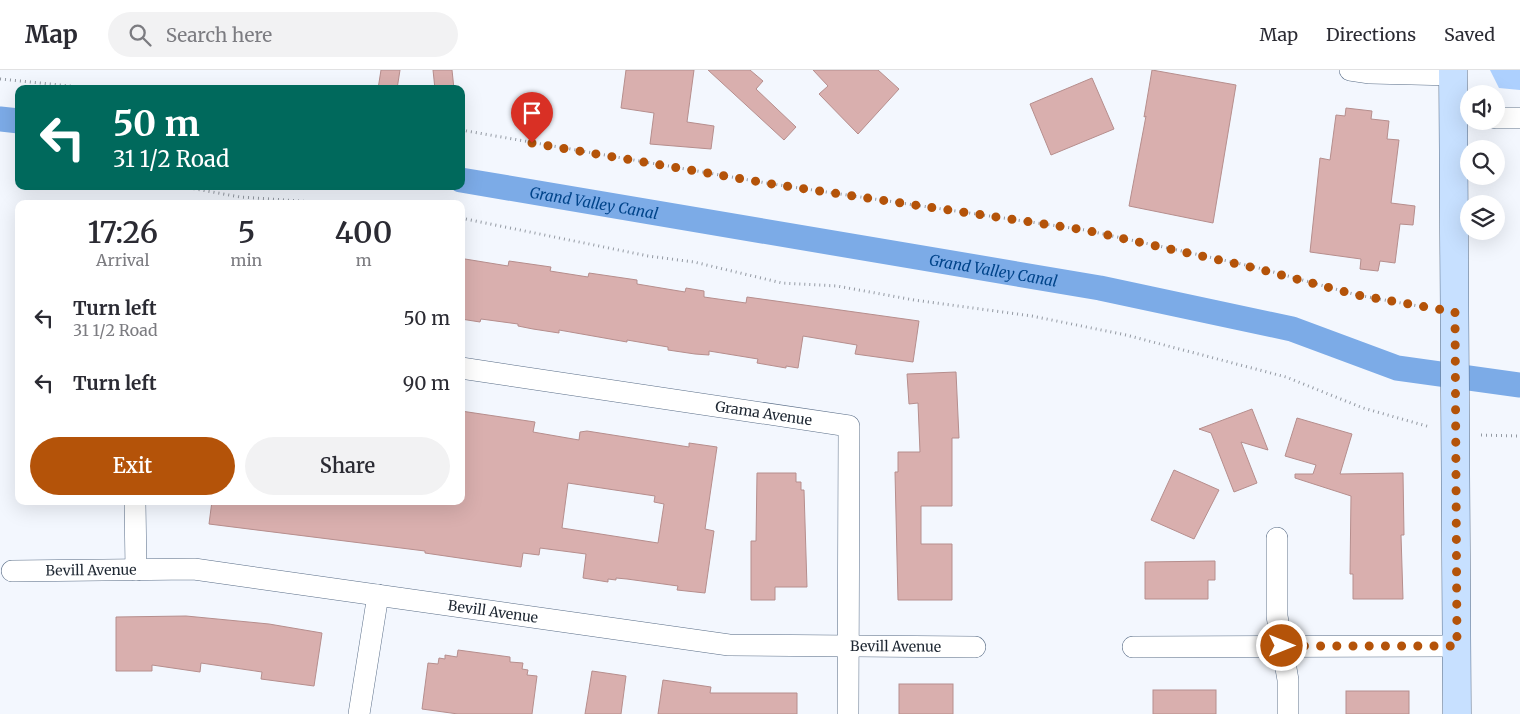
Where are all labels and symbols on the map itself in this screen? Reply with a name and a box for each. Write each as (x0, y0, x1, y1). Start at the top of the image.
pin (511, 92, 553, 143)
water label: Grand Valley Canal (529, 182, 660, 223)
water label: Grand Valley Canal (928, 250, 1059, 290)
street label: Grama Avenue (714, 397, 813, 429)
street label: Bevill Avenue (45, 561, 137, 580)
street label: Bevill Avenue (447, 596, 539, 627)
position arrow (1255, 619, 1307, 671)
street label: Bevill Avenue (850, 637, 941, 656)

